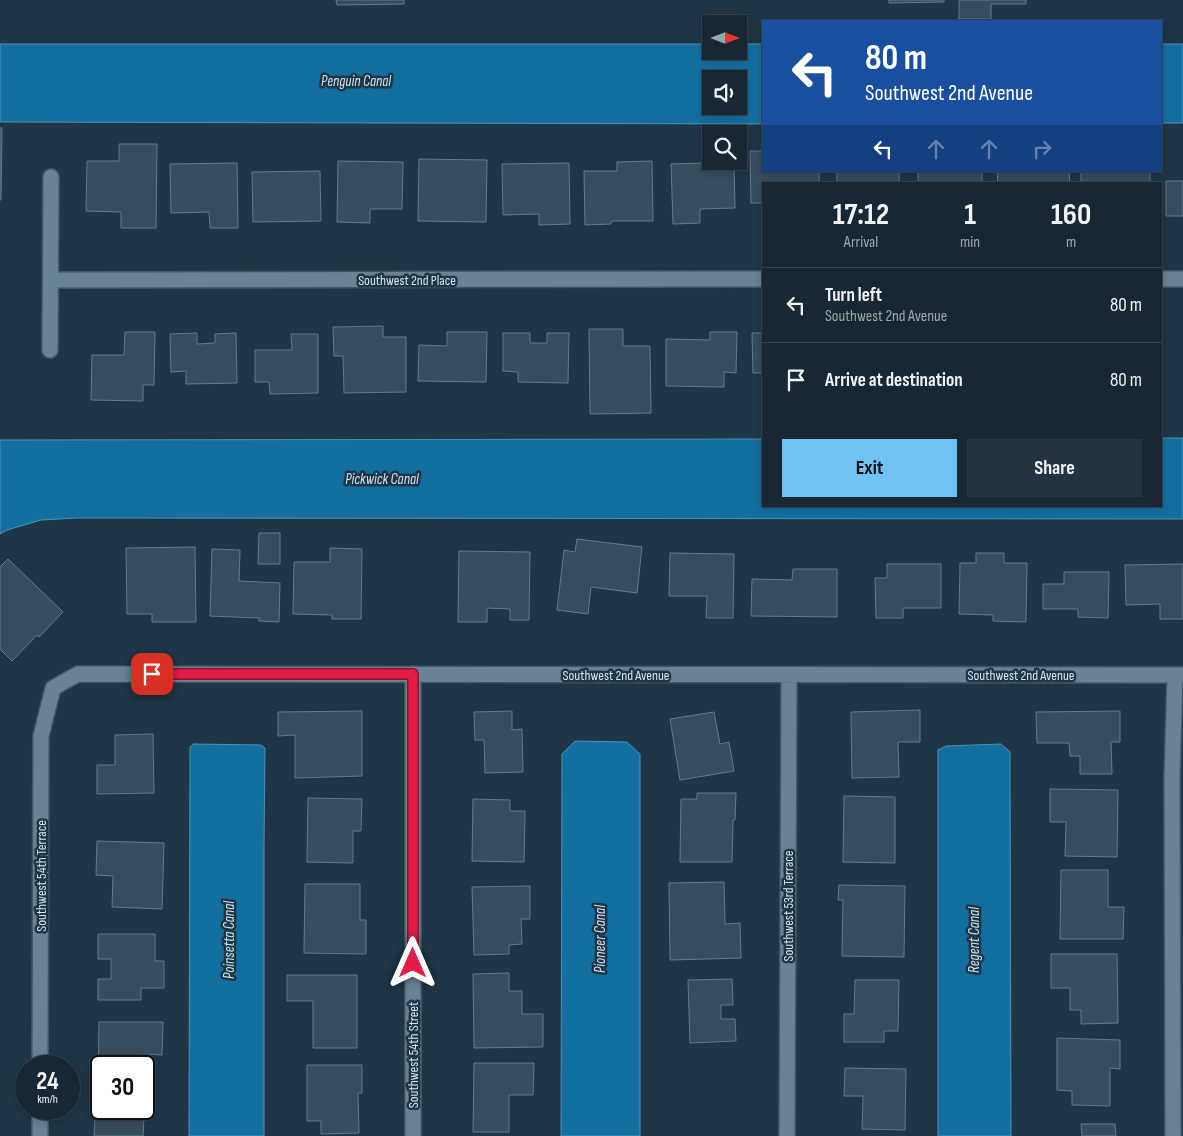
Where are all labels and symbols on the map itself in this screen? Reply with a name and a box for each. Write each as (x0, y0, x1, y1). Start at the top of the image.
north arrow (702, 15, 748, 60)
water label: Penguin Canal (321, 72, 392, 91)
street label: Southwest 2nd Place (358, 272, 456, 289)
water label: Pickwick Canal (345, 470, 420, 489)
pin (131, 653, 173, 695)
street label: Southwest 2nd Avenue (563, 667, 669, 684)
street label: Southwest 2nd Avenue (968, 667, 1074, 684)
street label: Southwest 54th Terrace (33, 820, 50, 932)
street label: Southwest 53rd Terrace (780, 851, 797, 961)
water label: Poinsetta Canal (220, 900, 239, 979)
water label: Pioneer Canal (591, 904, 610, 973)
water label: Regent Canal (965, 906, 984, 973)
position arrow (386, 936, 438, 988)
street label: Southwest 54th Street (405, 1002, 422, 1108)
speed limit sign: 30 (90, 1055, 155, 1120)

